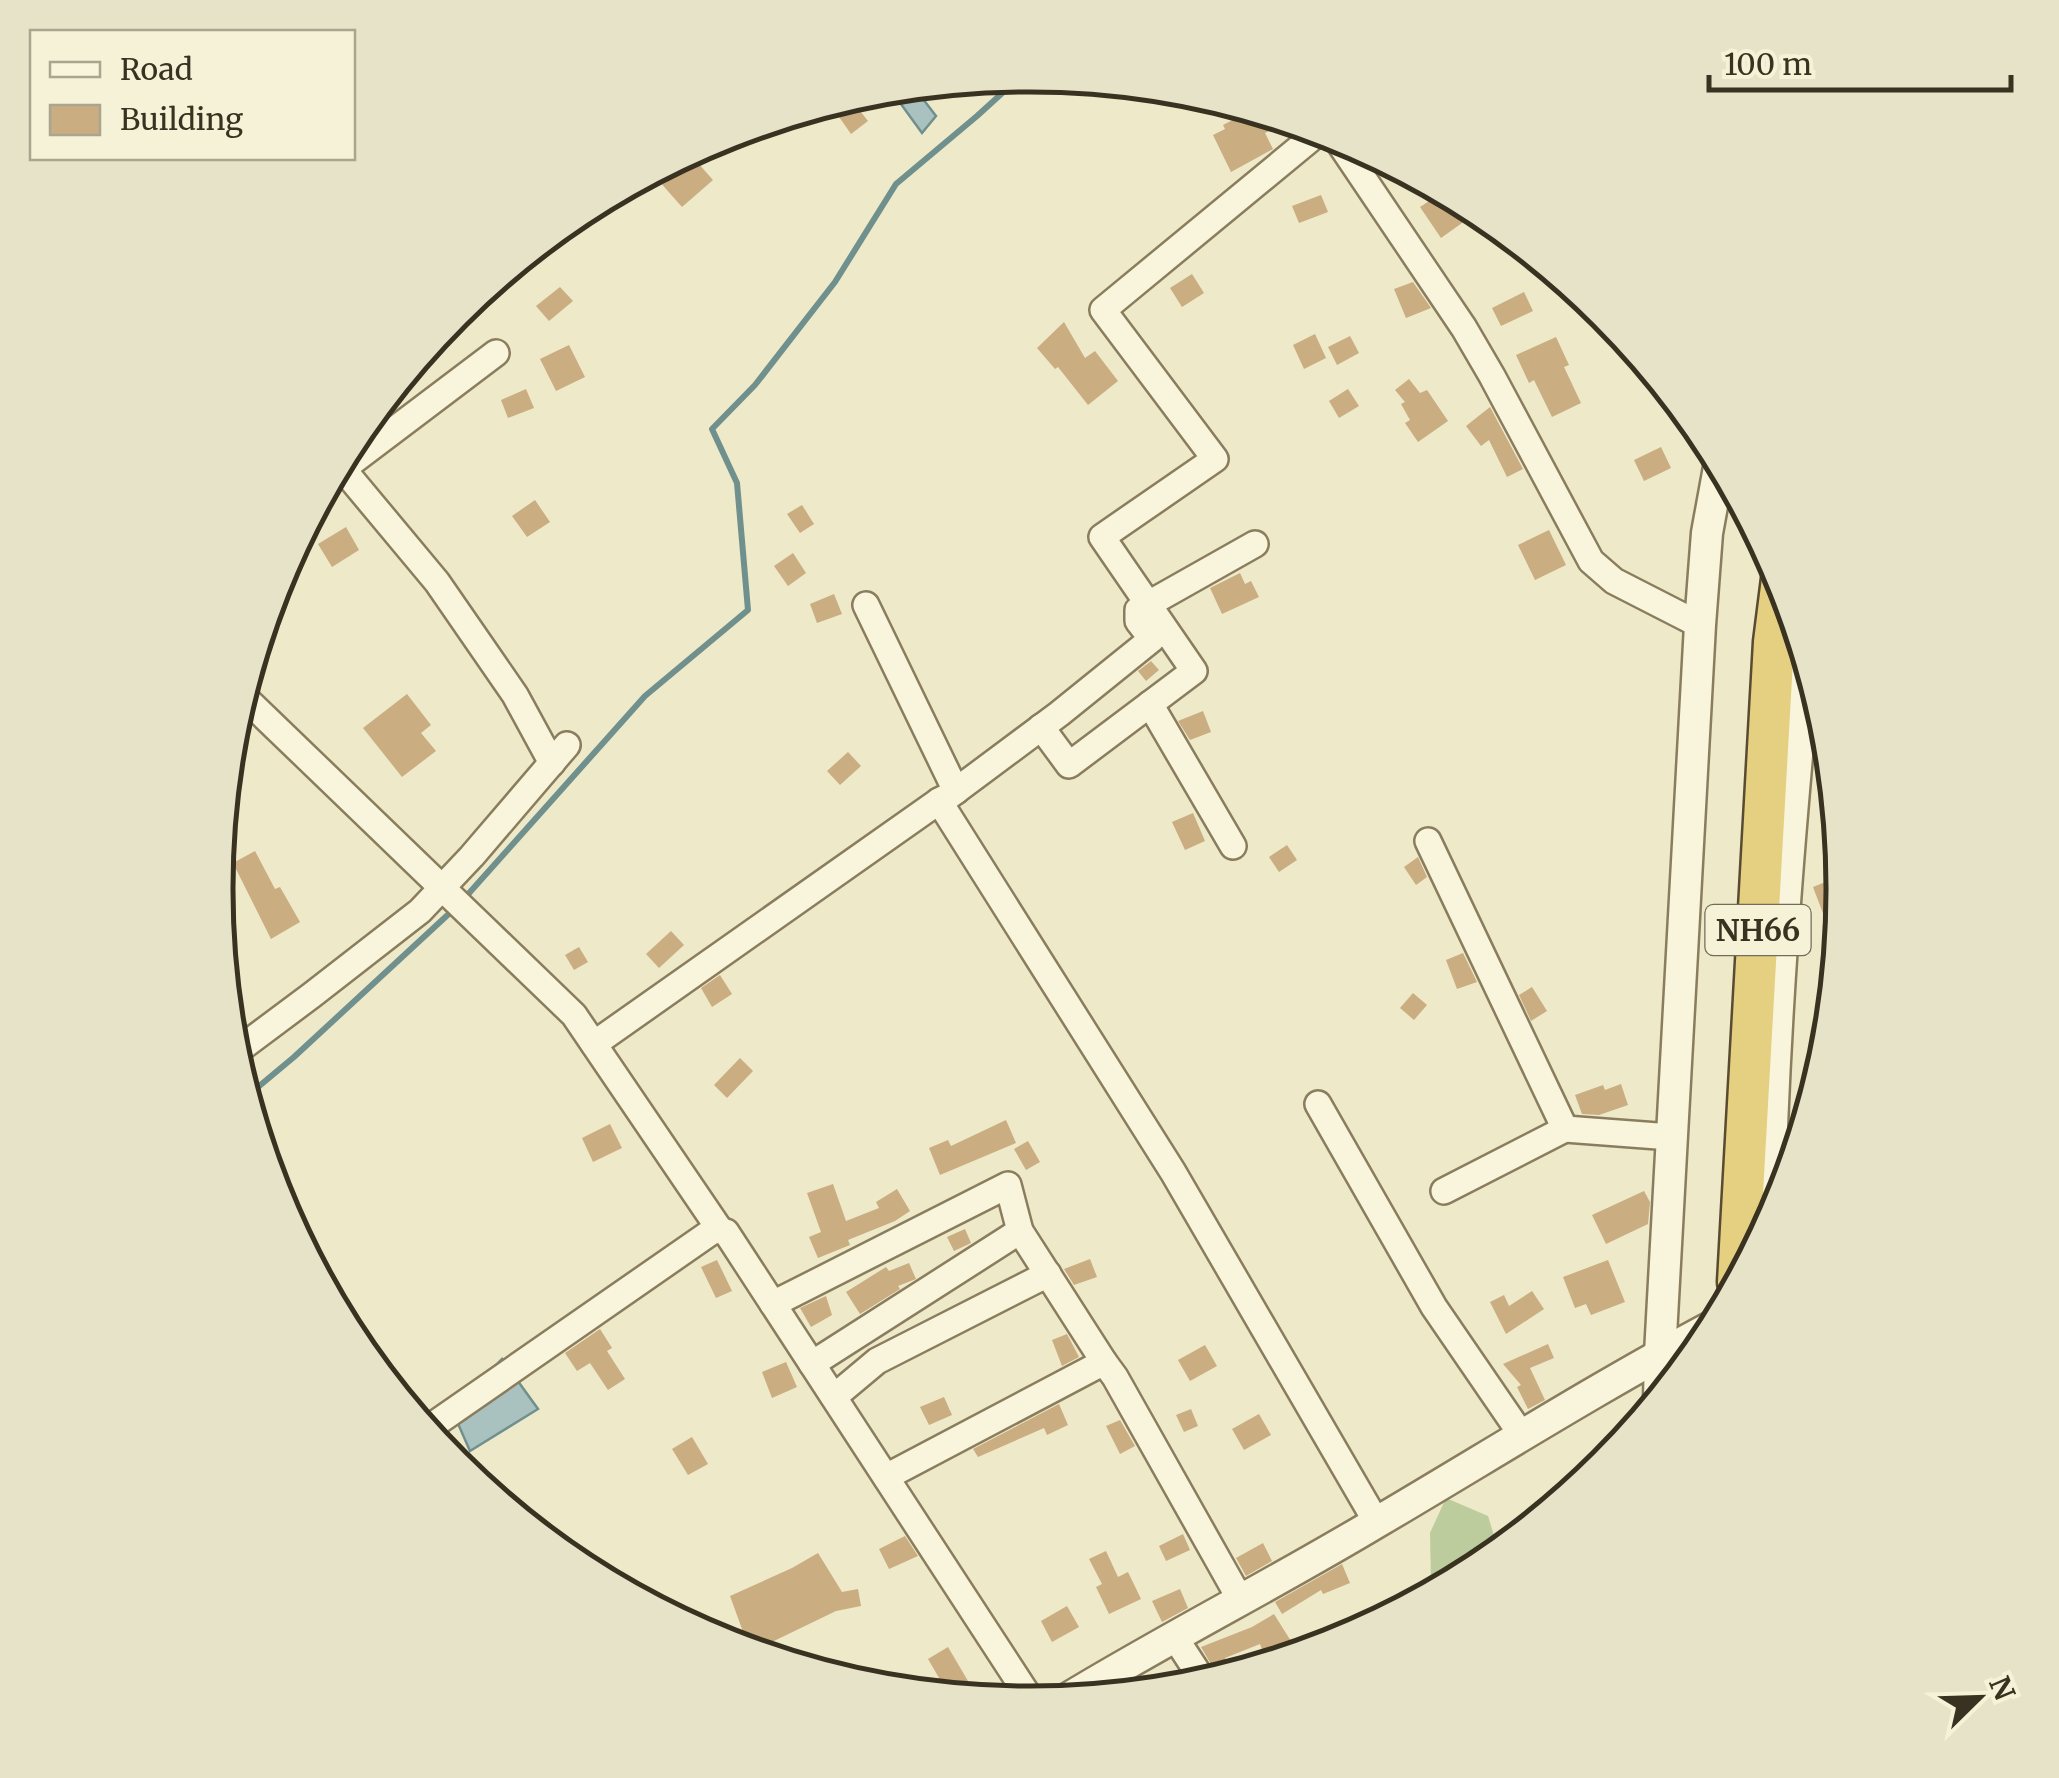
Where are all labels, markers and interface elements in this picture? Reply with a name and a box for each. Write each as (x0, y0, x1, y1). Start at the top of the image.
legend (30, 30, 355, 160)
scale bar (1709, 30, 2012, 92)
text: 100 m (1724, 45, 1812, 83)
text: Road (120, 50, 193, 88)
text: Building (120, 100, 243, 138)
road number: NH66 (1706, 905, 1810, 955)
north arrow (1929, 1648, 2029, 1748)
text: N (1981, 1671, 2023, 1705)

